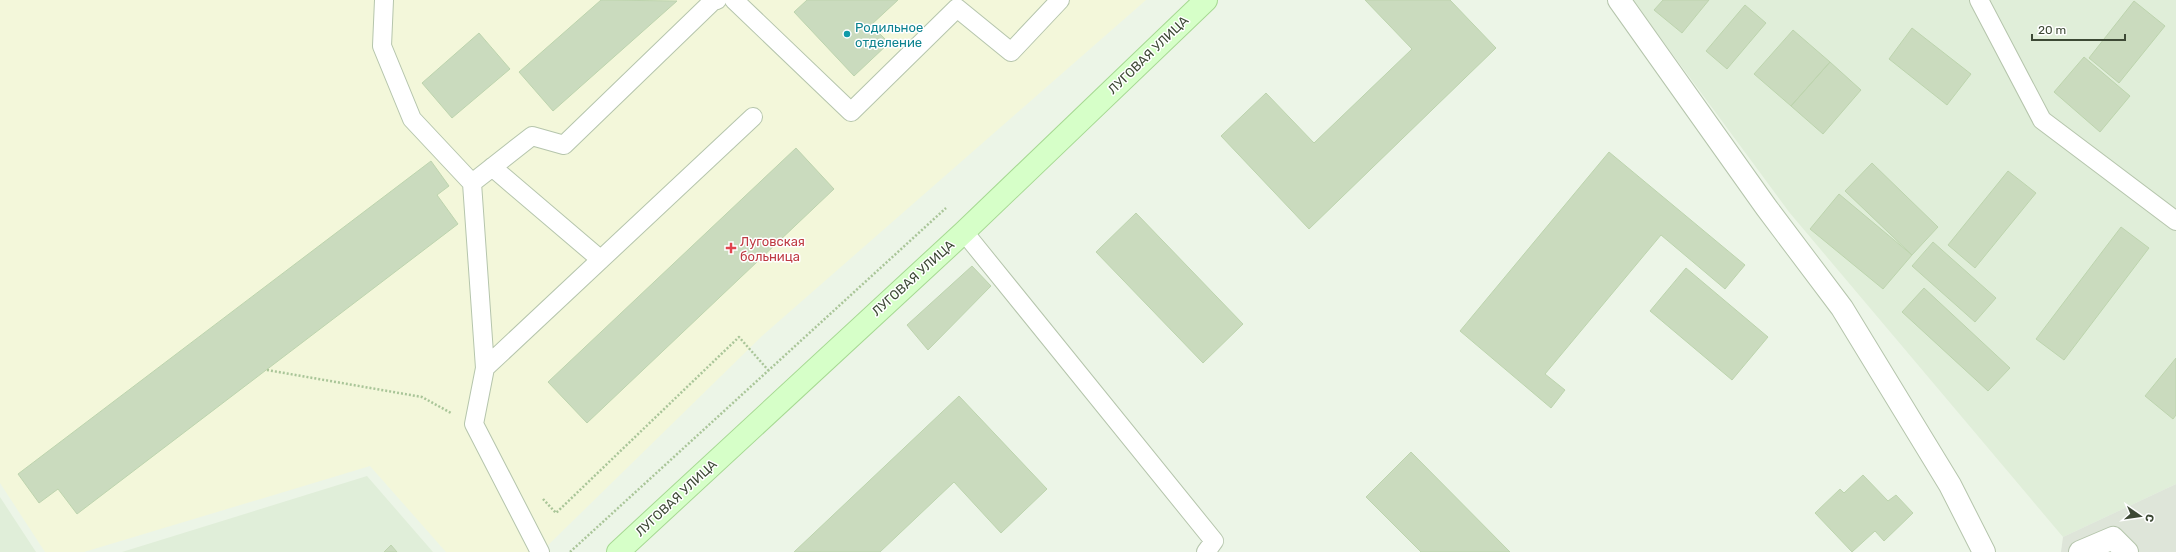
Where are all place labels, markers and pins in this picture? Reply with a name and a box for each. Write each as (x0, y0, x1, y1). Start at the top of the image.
place label: Родильное отделение (855, 20, 923, 50)
marker: Родильное отделение (842, 29, 852, 39)
place label: Луговская больница (740, 234, 805, 264)
marker: Луговская больница (725, 242, 737, 254)

